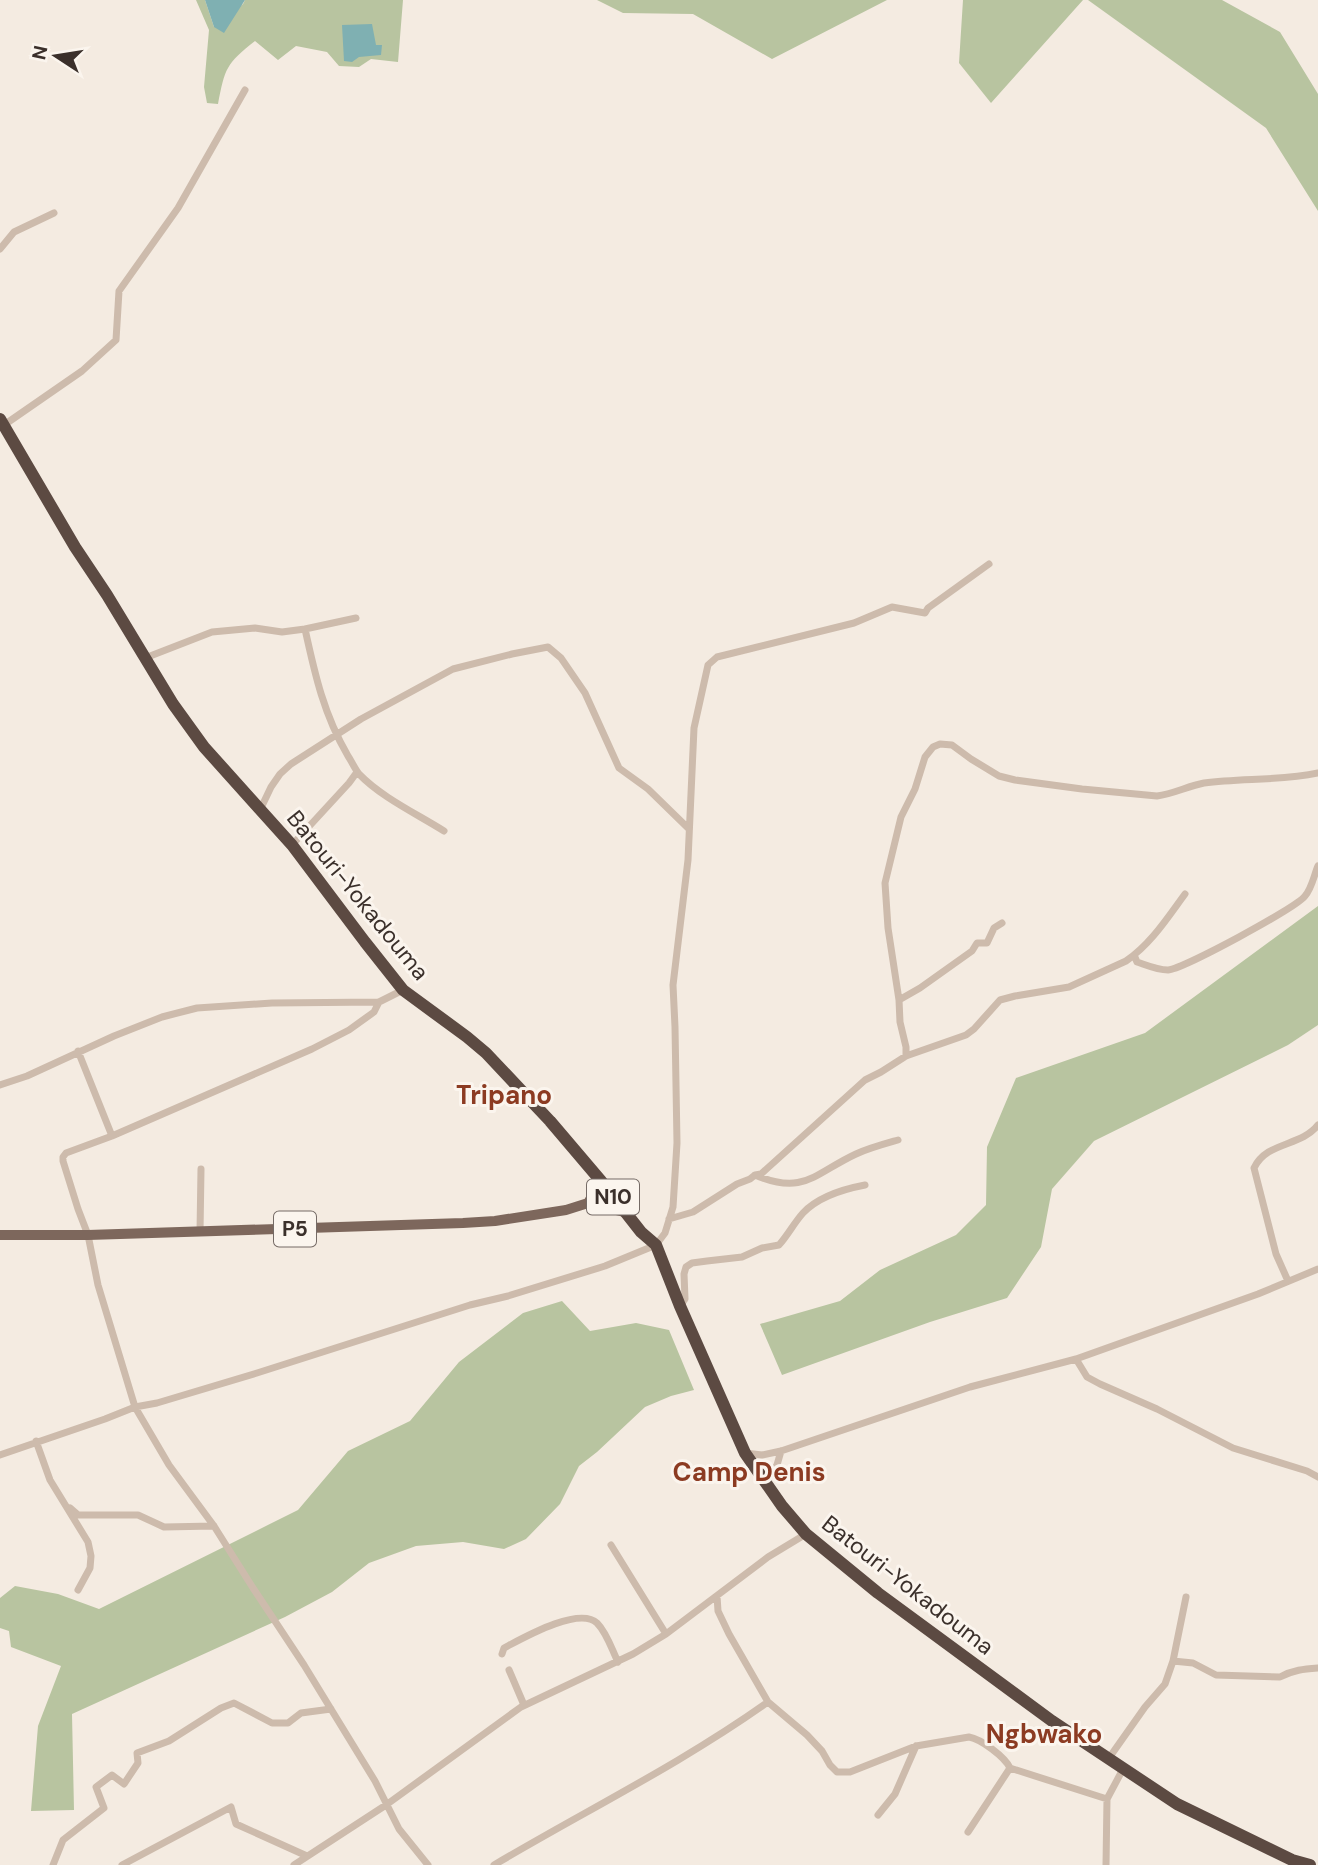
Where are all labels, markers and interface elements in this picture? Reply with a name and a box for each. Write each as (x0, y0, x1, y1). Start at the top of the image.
north arrow (21, 21, 91, 91)
text: N (26, 43, 54, 62)
street label: Batouri-Yokadouma (280, 804, 436, 986)
district label: Tripano (456, 1078, 552, 1112)
road number: N10 (587, 1180, 639, 1214)
road number: P5 (274, 1212, 316, 1246)
district label: Camp Denis (672, 1455, 826, 1489)
street label: Batouri-Yokadouma (816, 1509, 1000, 1661)
district label: Ngbwako (986, 1717, 1102, 1751)

